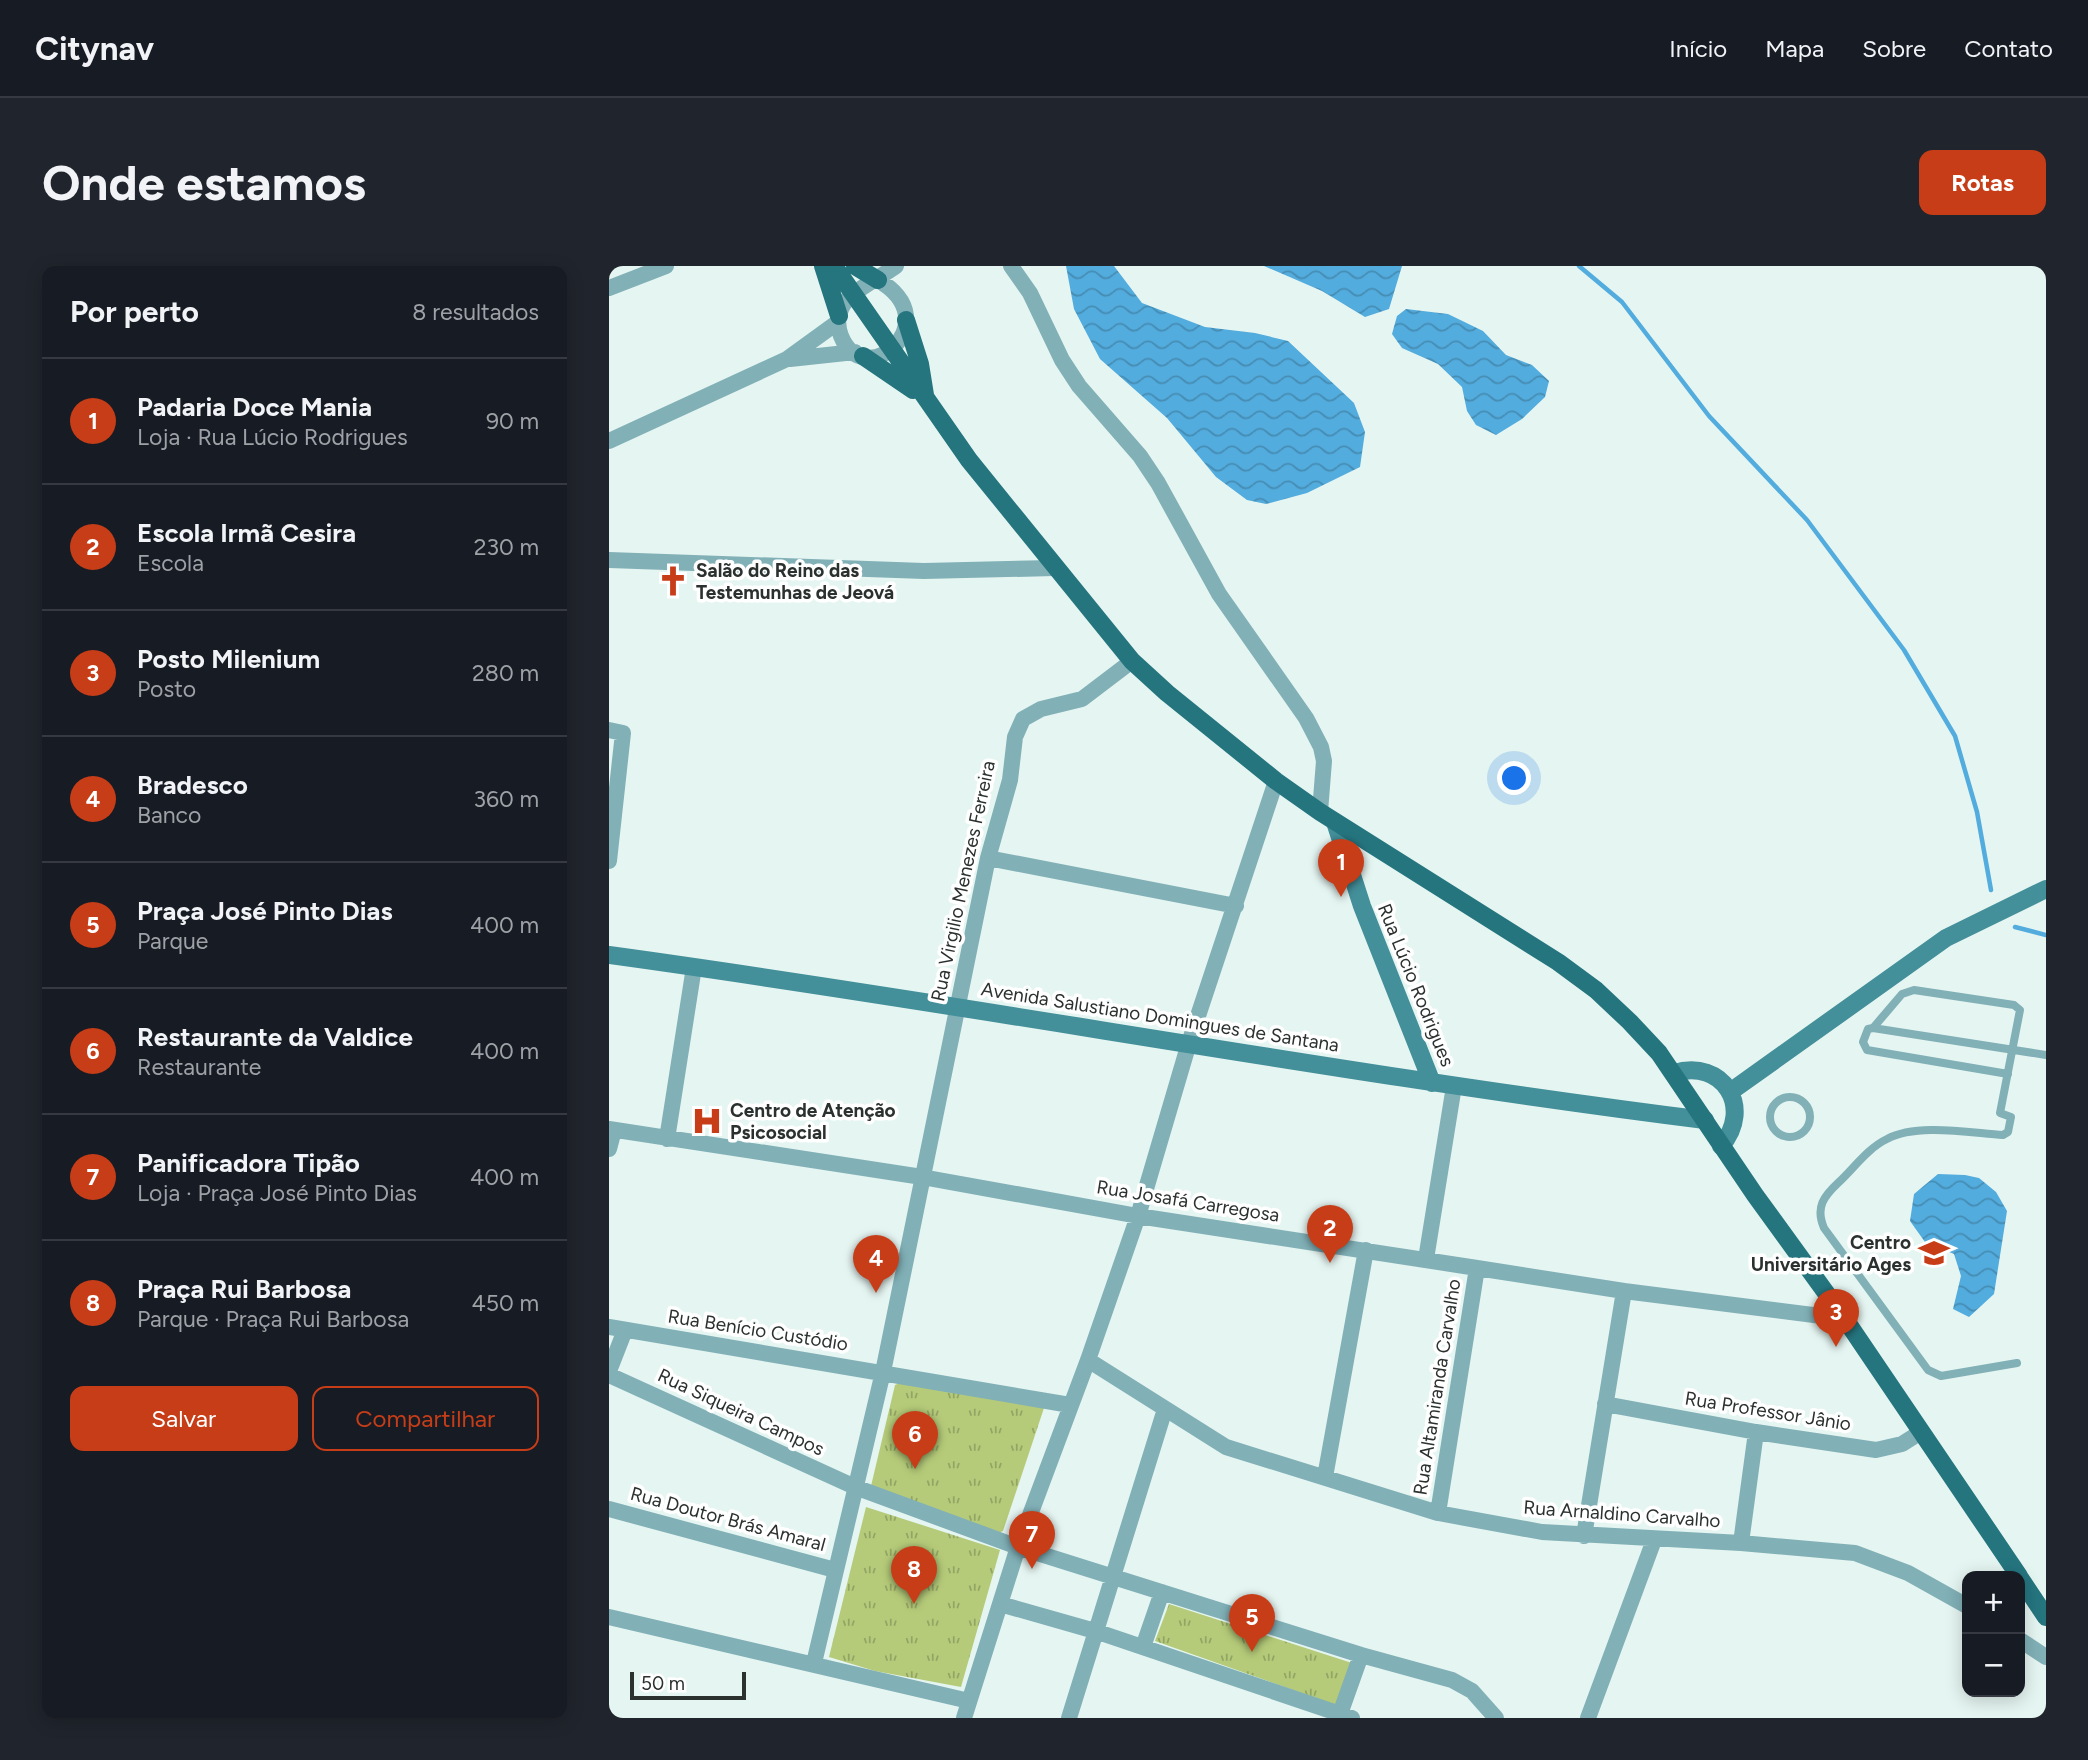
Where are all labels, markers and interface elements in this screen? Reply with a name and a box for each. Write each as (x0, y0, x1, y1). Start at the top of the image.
text: Citynav (35, 29, 154, 68)
text: Início (1669, 34, 1727, 63)
text: Mapa (1765, 34, 1824, 63)
text: Sobre (1862, 34, 1926, 63)
text: Contato (1964, 34, 2053, 63)
button: Rotas (1919, 150, 2046, 215)
text: Onde estamos (42, 153, 366, 212)
text: Por perto (70, 293, 199, 330)
text: 8 resultados (412, 298, 539, 326)
text: Padaria Doce Mania (137, 391, 372, 423)
text: 1 (88, 407, 98, 435)
text: 90 m (486, 407, 539, 435)
text: Loja · Rua Lúcio Rodrigues (137, 423, 408, 451)
text: Escola Irmã Cesira (137, 517, 356, 549)
text: 2 (86, 533, 100, 561)
text: 230 m (474, 533, 539, 561)
text: Escola (137, 549, 204, 577)
place label: Salão do Reino das Testemunhas de Jeová (696, 559, 894, 604)
church icon: Salão do Reino das Testemunhas de Jeová (656, 564, 690, 598)
text: Posto Milenium (137, 643, 320, 675)
text: 3 (87, 659, 99, 687)
text: 280 m (472, 659, 539, 687)
text: Posto (137, 675, 196, 703)
street label: Rua Virgilio Menezes Ferreira (926, 758, 1000, 1004)
your location (1497, 761, 1531, 795)
text: Bradesco (137, 769, 248, 801)
text: 4 (86, 785, 100, 813)
text: 360 m (473, 785, 539, 813)
text: Banco (137, 801, 201, 829)
pin: 1 (1318, 839, 1364, 897)
text: Praça José Pinto Dias (137, 895, 393, 927)
street label: Rua Lúcio Rodrigues (1373, 900, 1459, 1070)
text: 5 (86, 911, 100, 939)
text: 400 m (470, 911, 539, 939)
text: Parque (137, 927, 208, 955)
street label: Avenida Salustiano Domingues de Santana (979, 977, 1341, 1057)
text: Restaurante da Valdice (137, 1021, 413, 1053)
text: 6 (86, 1037, 100, 1065)
text: 400 m (470, 1037, 539, 1065)
text: Restaurante (137, 1053, 261, 1081)
place label: Centro de Atenção Psicosocial (730, 1099, 896, 1144)
hospital icon: Centro de Atenção Psicosocial (690, 1104, 724, 1138)
text: Panificadora Tipão (137, 1147, 360, 1179)
text: 7 (87, 1163, 99, 1191)
text: 400 m (470, 1163, 539, 1191)
street label: Rua Josafá Carregosa (1095, 1175, 1281, 1227)
text: Loja · Praça José Pinto Dias (137, 1179, 417, 1207)
pin: 2 (1307, 1205, 1353, 1263)
place label: Centro Universitário Ages (1751, 1231, 1911, 1276)
pin: 4 (853, 1235, 899, 1293)
school or university icon: Centro Universitário Ages (1917, 1236, 1951, 1270)
text: Praça Rui Barbosa (137, 1273, 351, 1305)
street label: Rua Altamiranda Carvalho (1409, 1277, 1465, 1497)
text: 8 (86, 1289, 100, 1317)
text: 450 m (471, 1289, 539, 1317)
pin: 3 (1813, 1289, 1859, 1347)
street label: Rua Benício Custódio (666, 1304, 850, 1356)
text: Parque · Praça Rui Barbosa (137, 1305, 409, 1333)
street label: Rua Siqueira Campos (654, 1363, 828, 1461)
button: Salvar (70, 1386, 298, 1451)
button: Compartilhar (312, 1386, 539, 1451)
street label: Rua Professor Jânio (1683, 1387, 1853, 1435)
pin: 6 (892, 1411, 938, 1469)
street label: Rua Doutor Brás Amaral (628, 1482, 828, 1556)
street label: Rua Arnaldino Carvalho (1523, 1496, 1721, 1532)
pin: 7 (1009, 1511, 1055, 1569)
pin: 8 (891, 1546, 937, 1604)
map controls (1962, 1571, 2025, 1697)
button: + (1962, 1571, 2025, 1634)
pin: 5 (1229, 1594, 1275, 1652)
button: − (1962, 1634, 2025, 1697)
scale bar (630, 1669, 745, 1701)
text: 50 m (641, 1672, 685, 1695)

